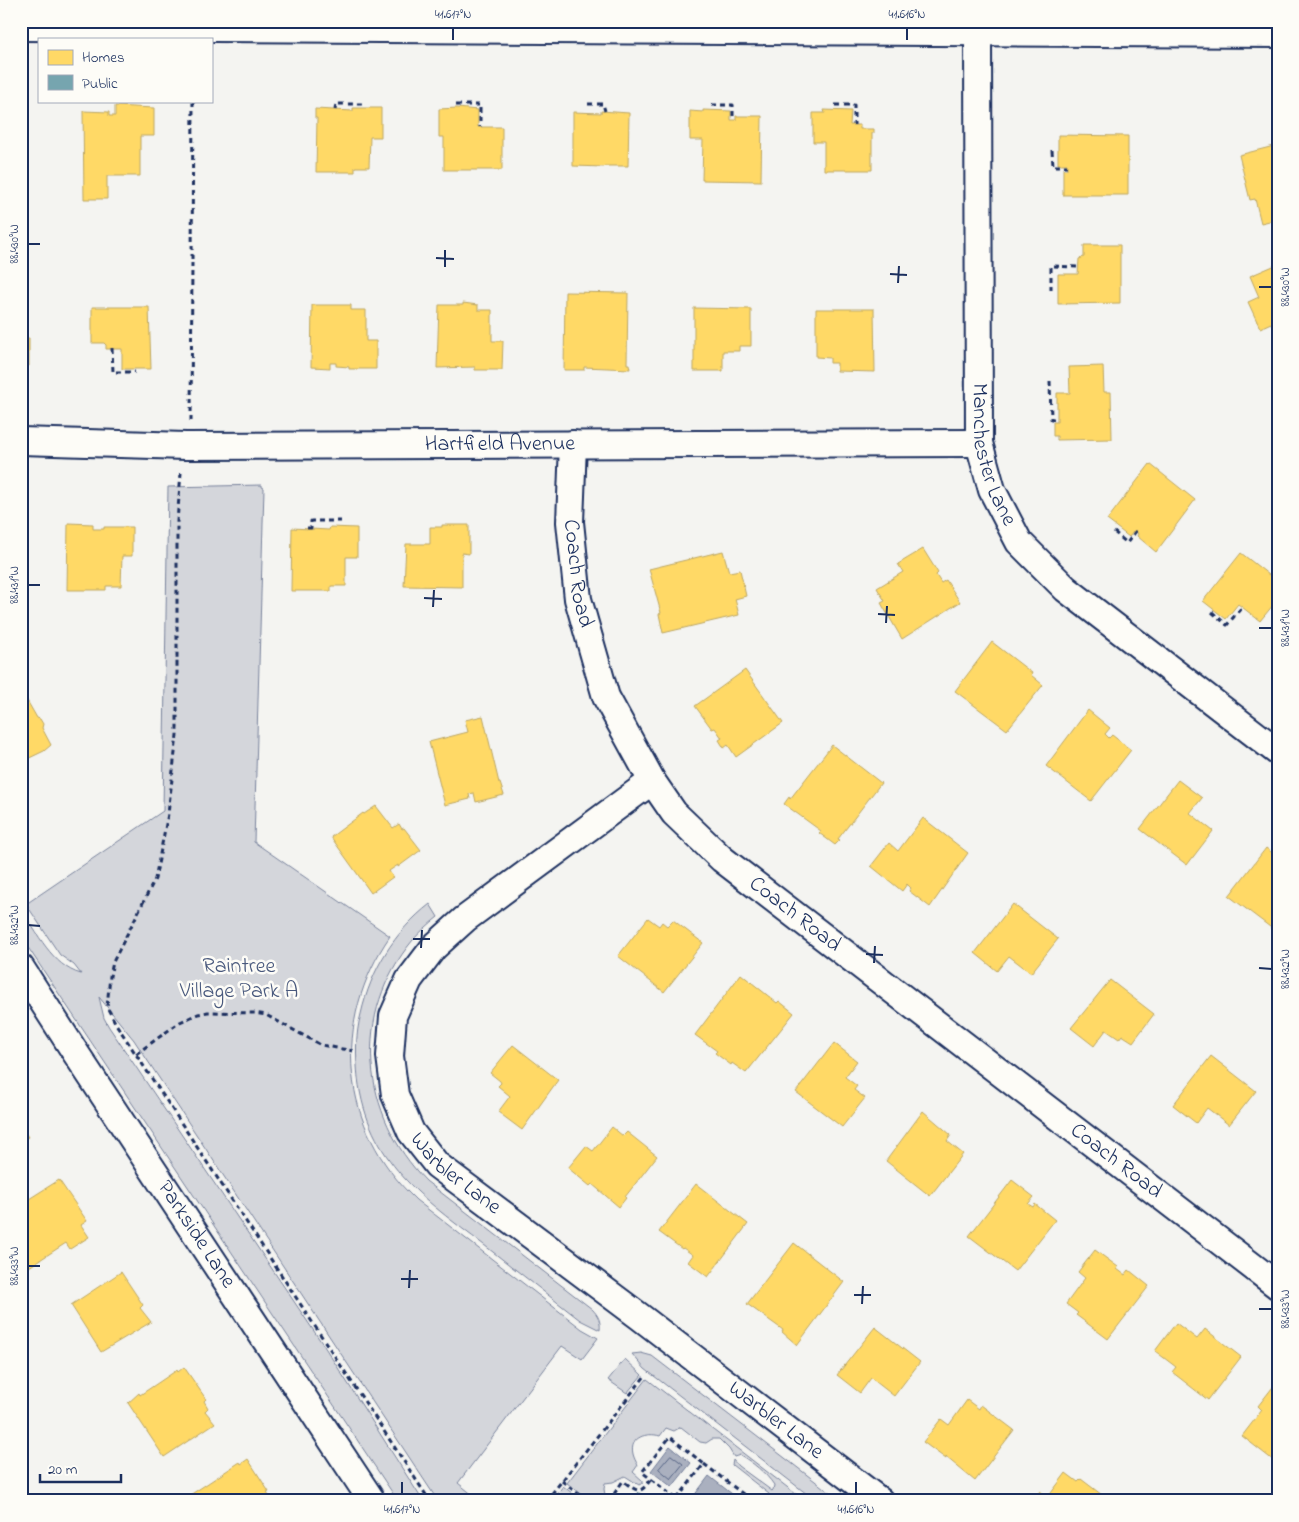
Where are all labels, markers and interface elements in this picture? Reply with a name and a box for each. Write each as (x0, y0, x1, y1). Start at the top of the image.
text: 41.617°N (435, 6, 471, 24)
text: 41.616°N (889, 6, 925, 24)
legend (38, 38, 212, 102)
text: Homes (82, 47, 125, 69)
text: Public (82, 73, 118, 95)
text: 88.430°W (6, 224, 24, 264)
text: 88.430°W (1277, 267, 1295, 307)
street label: Manchester Lane (963, 383, 1024, 532)
street label: Hartfield Avenue (425, 429, 575, 461)
street label: Coach Road (554, 518, 601, 631)
text: 88.431°W (6, 566, 24, 604)
text: 88.431°W (1277, 609, 1295, 647)
street label: Coach Road (742, 869, 848, 961)
text: 88.432°W (6, 905, 24, 945)
text: 88.432°W (1277, 949, 1295, 989)
park label: Raintree Village Park A (179, 951, 298, 1009)
street label: Coach Road (1063, 1116, 1169, 1207)
street label: Warbler Lane (401, 1126, 508, 1223)
street label: Parkside Lane (148, 1174, 243, 1295)
text: 88.433°W (6, 1247, 24, 1285)
text: 88.433°W (1277, 1290, 1295, 1328)
street label: Warbler Lane (721, 1374, 830, 1468)
scale bar (40, 1452, 121, 1484)
text: 20 m (48, 1459, 78, 1481)
text: 41.617°N (384, 1501, 420, 1519)
text: 41.616°N (838, 1501, 874, 1519)

